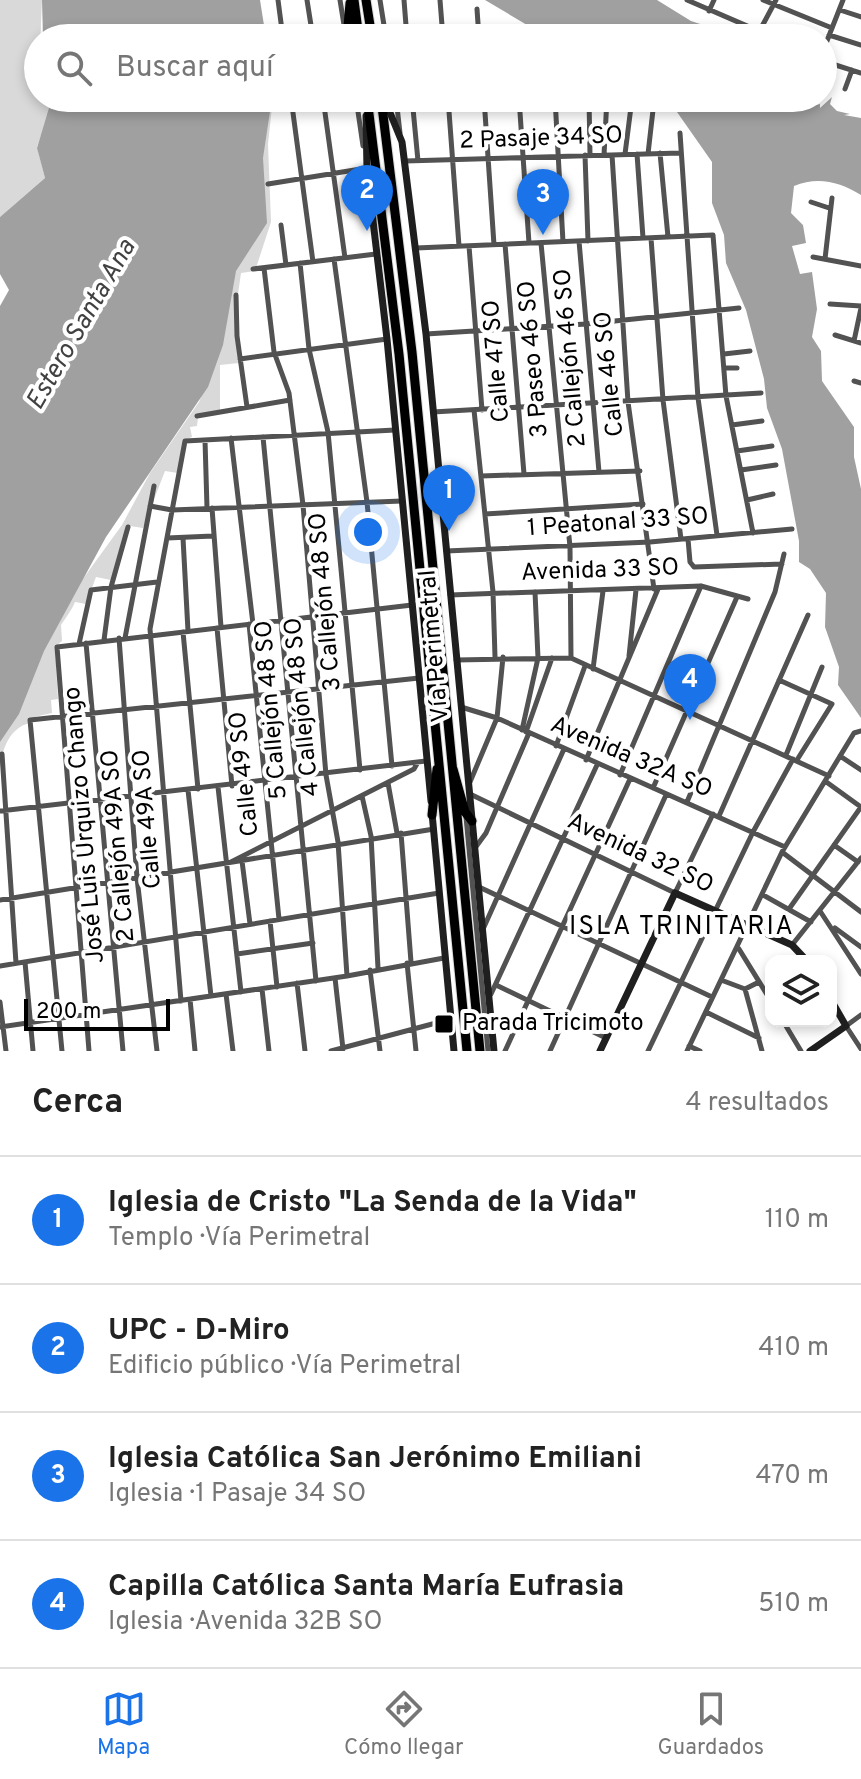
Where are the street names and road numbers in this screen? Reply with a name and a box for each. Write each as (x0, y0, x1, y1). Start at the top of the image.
street label: 2 Pasaje 34 SO (459, 121, 623, 157)
street label: 2 Callejón 46 SO (548, 267, 594, 449)
street label: 3 Paseo 46 SO (512, 279, 556, 439)
street label: Calle 47 SO (477, 298, 517, 424)
street label: Calle 46 SO (588, 310, 632, 438)
street label: 1 Peatonal 33 SO (526, 502, 710, 544)
street label: 3 Callejón 48 SO (303, 511, 349, 693)
street label: Avenida 33 SO (520, 553, 680, 589)
street label: Vía Perimetral (413, 569, 457, 723)
street label: 4 Callejón 48 SO (279, 616, 327, 798)
street label: 5 Callejón 48 SO (249, 619, 295, 801)
street label: José Luis Urquizo Chango (58, 685, 112, 965)
street label: Calle 49 SO (224, 710, 266, 838)
street label: Avenida 32A SO (545, 710, 717, 806)
street label: 2 Callejón 49A SO (96, 748, 142, 944)
street label: Calle 49A SO (127, 748, 169, 890)
street label: Avenida 32 SO (562, 807, 718, 901)

